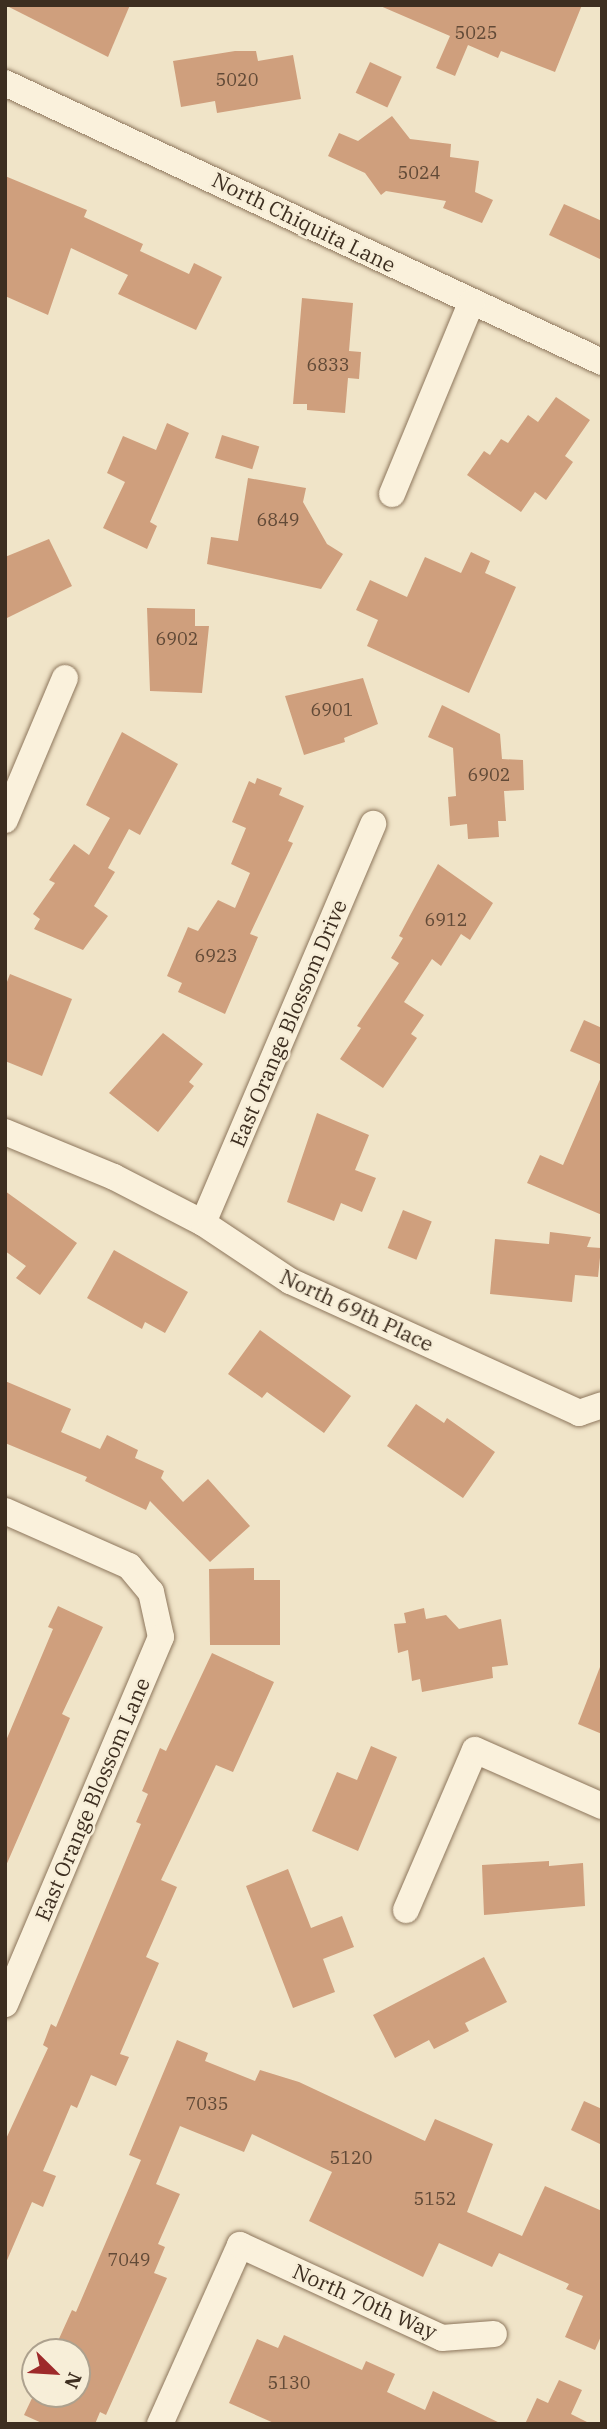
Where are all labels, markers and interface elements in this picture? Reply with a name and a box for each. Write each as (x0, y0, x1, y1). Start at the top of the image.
house number: 5025 (454, 22, 498, 44)
house number: 5020 (215, 69, 259, 91)
house number: 5024 (397, 162, 441, 184)
street label: North Chiquita Lane (208, 167, 400, 277)
house number: 6833 (306, 354, 350, 376)
house number: 6849 (256, 509, 300, 531)
house number: 6902 (155, 628, 199, 650)
house number: 6901 (310, 699, 354, 721)
house number: 6902 (467, 764, 511, 786)
street label: East Orange Blossom Drive (224, 896, 352, 1150)
house number: 6912 (424, 909, 468, 931)
house number: 6923 (194, 945, 238, 967)
street label: North 69th Place (276, 1263, 438, 1357)
street label: East Orange Blossom Lane (29, 1674, 155, 1924)
house number: 7035 (185, 2093, 229, 2115)
house number: 5120 (329, 2147, 373, 2169)
house number: 5152 (413, 2188, 457, 2210)
house number: 7049 (107, 2249, 151, 2271)
street label: North 70th Way (289, 2258, 441, 2344)
north arrow (21, 2338, 91, 2408)
text: N (59, 2369, 87, 2392)
house number: 5130 (267, 2372, 311, 2394)

